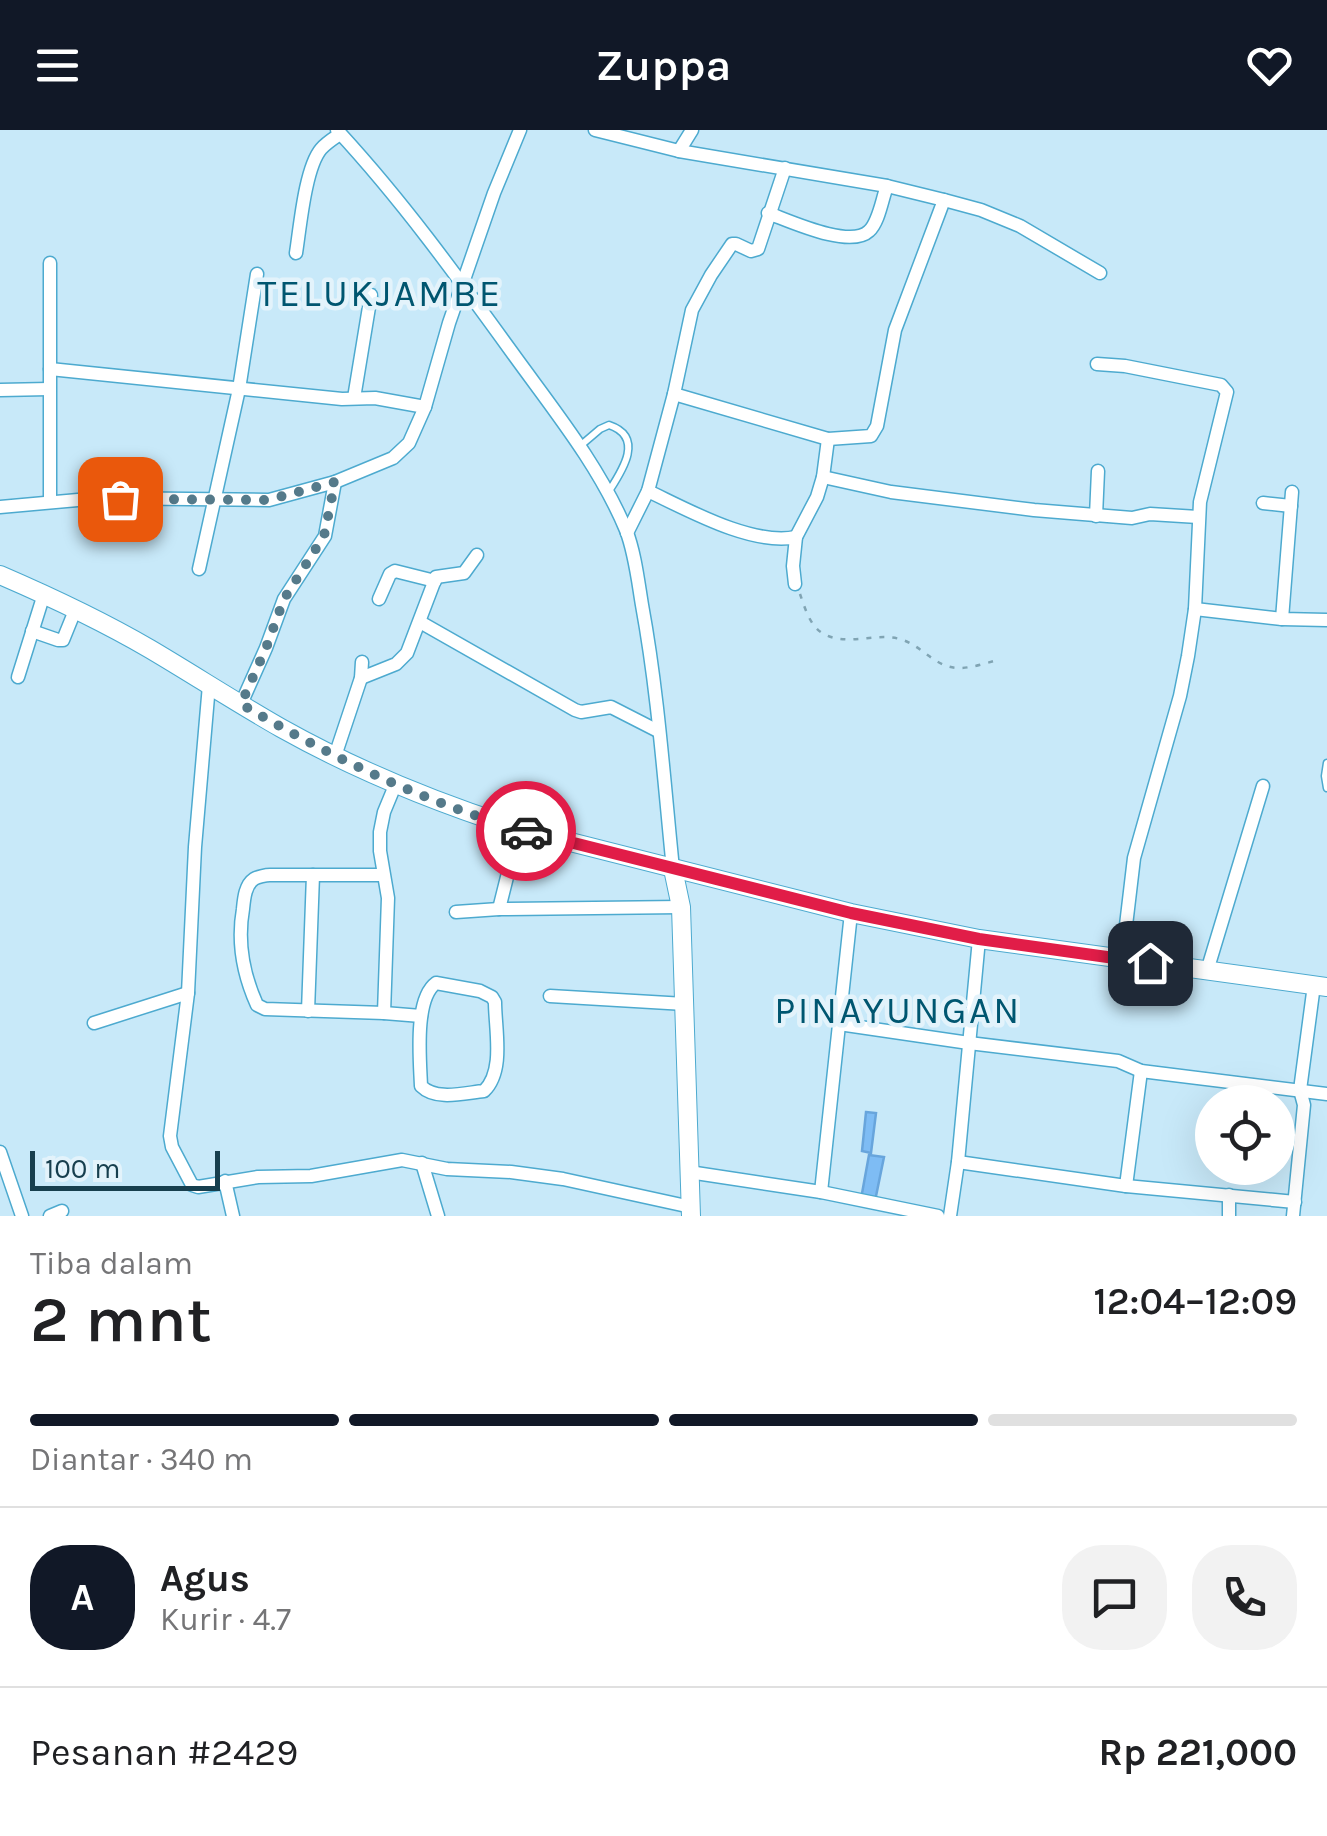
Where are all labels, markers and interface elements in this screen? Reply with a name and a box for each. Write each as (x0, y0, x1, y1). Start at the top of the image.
icon: menu (30, 38, 85, 93)
icon: heart (1242, 38, 1297, 93)
text: Zuppa (596, 39, 731, 91)
district label: TELUKJAMBE (257, 271, 503, 316)
pin (78, 457, 163, 542)
icon: bag (93, 472, 148, 527)
courier (476, 781, 576, 881)
icon: car (499, 804, 554, 859)
pin (1108, 921, 1193, 1006)
icon: home (1123, 936, 1178, 991)
district label: PINAYUNGAN (774, 988, 1022, 1033)
map controls (1195, 1085, 1295, 1185)
button: locate (1195, 1085, 1295, 1185)
scale bar (30, 1146, 220, 1190)
text: 100 m (45, 1152, 120, 1185)
text: Tiba dalam (30, 1245, 193, 1282)
text: 12:04–12:09 (1094, 1279, 1297, 1324)
text: 2 mnt (30, 1281, 212, 1357)
text: Diantar · 340 m (30, 1441, 253, 1478)
button: chat (1062, 1545, 1167, 1650)
button: phone (1192, 1545, 1297, 1650)
text: Agus (160, 1556, 250, 1601)
text: A (71, 1575, 94, 1620)
text: Kurir · 4.7 (160, 1601, 291, 1638)
text: Pesanan #2429 (30, 1730, 298, 1775)
text: Rp 221,000 (1099, 1730, 1297, 1775)

